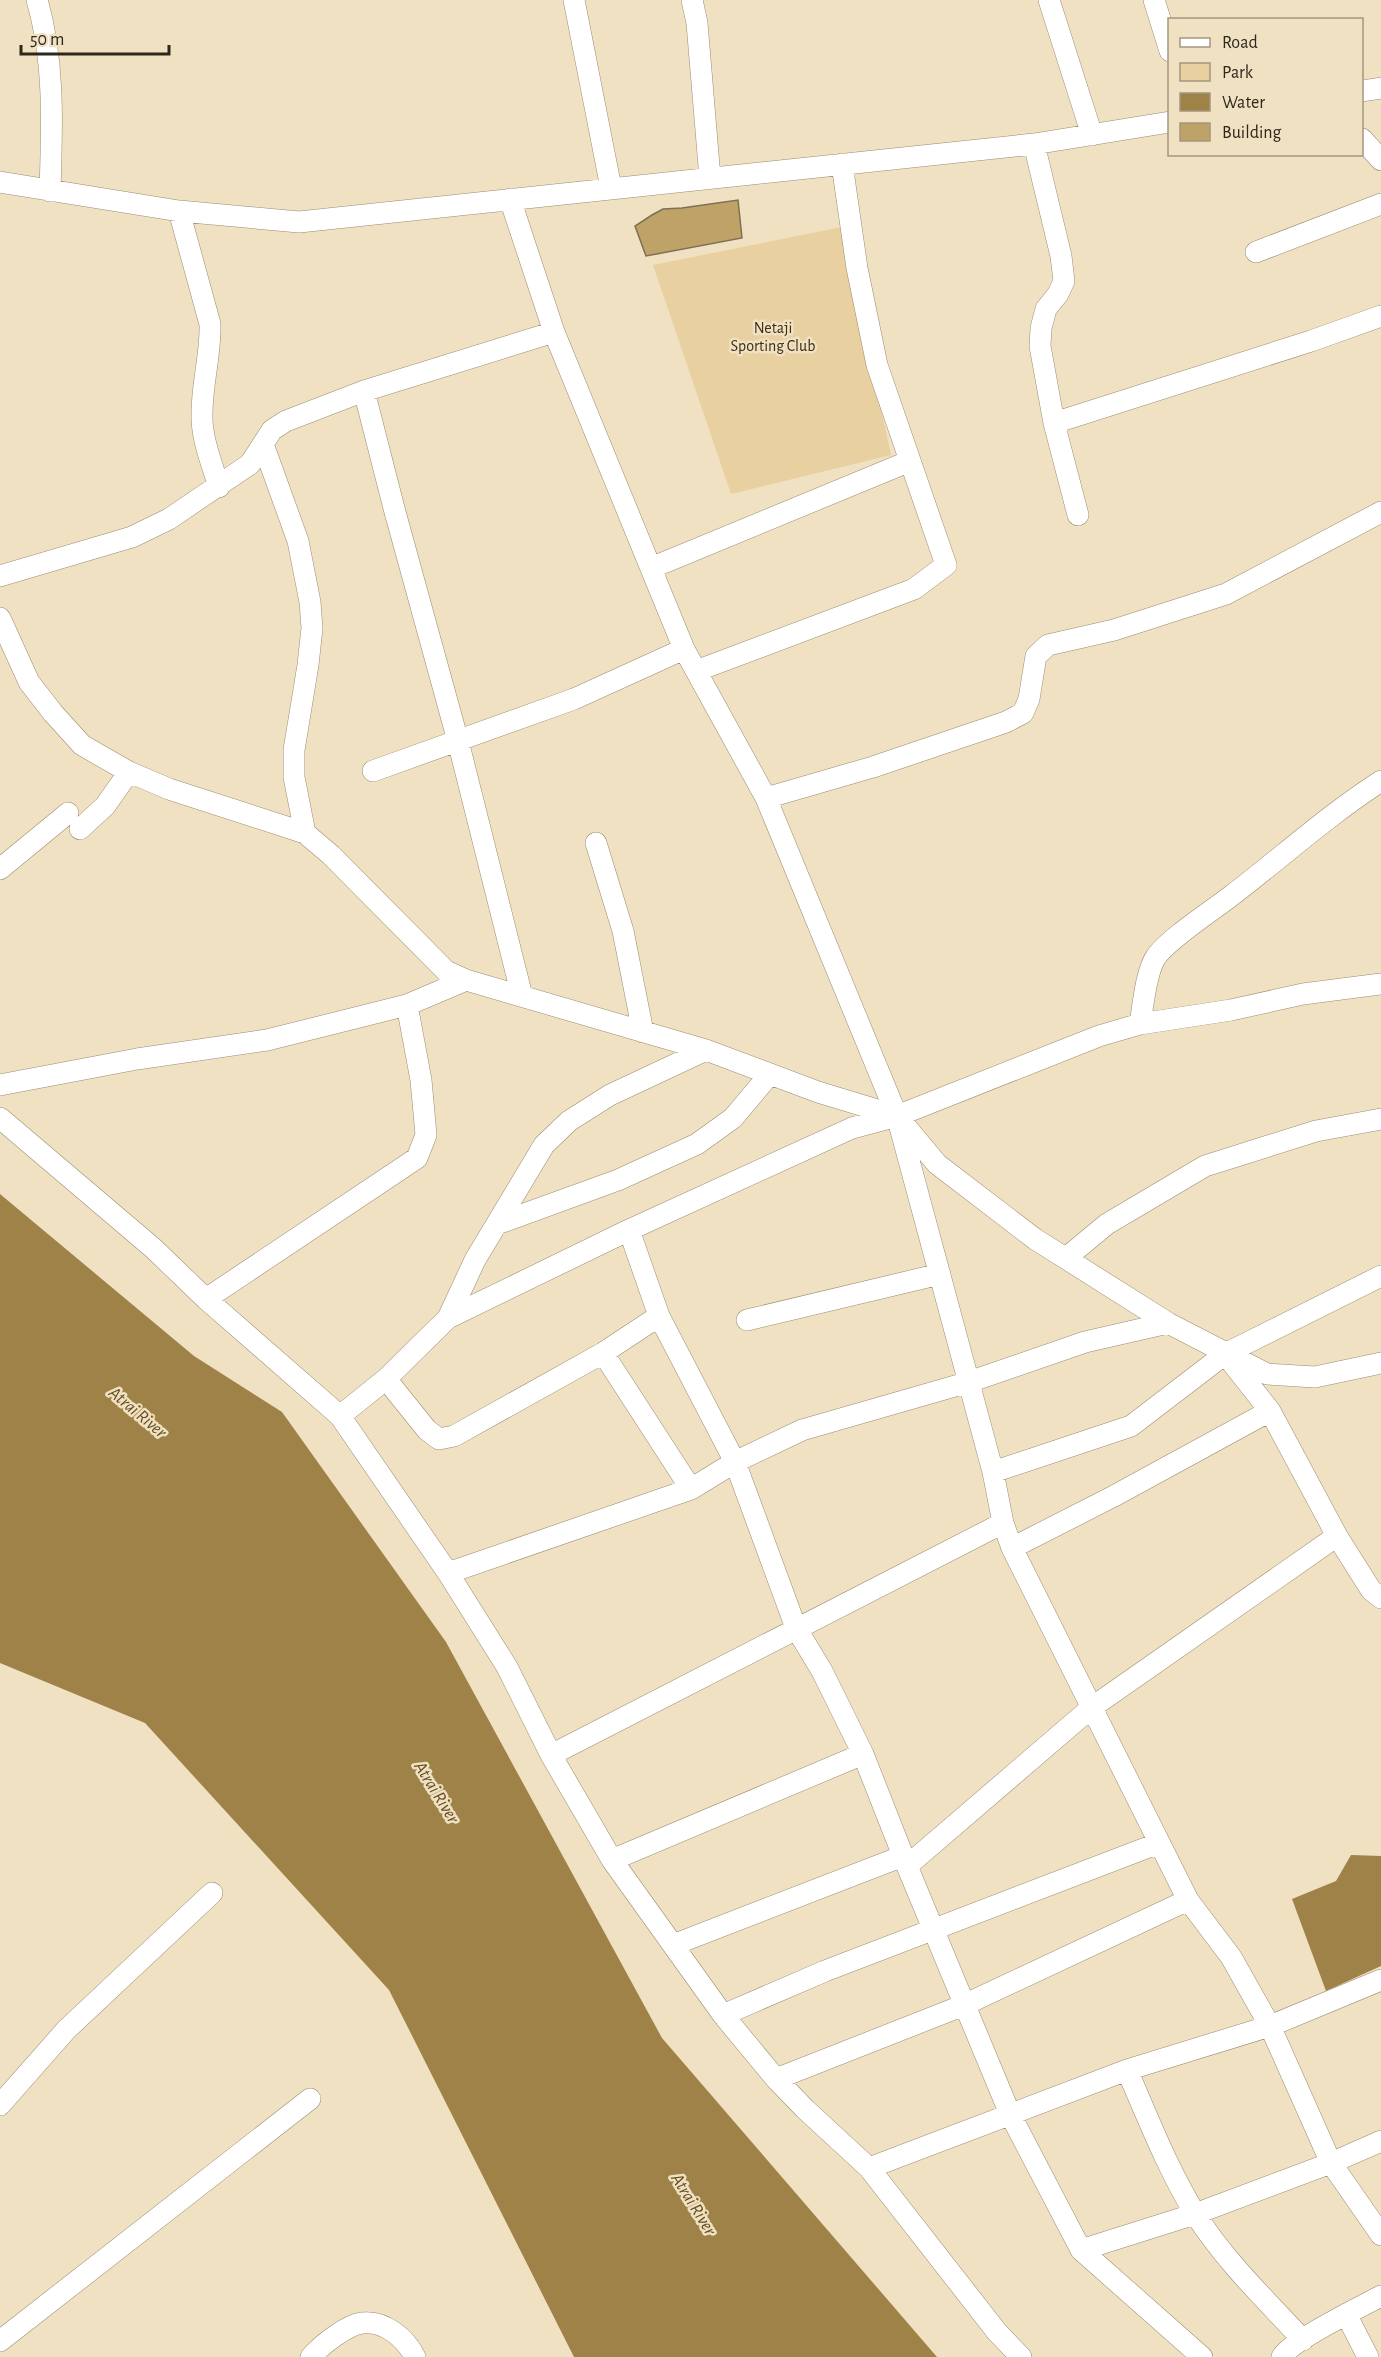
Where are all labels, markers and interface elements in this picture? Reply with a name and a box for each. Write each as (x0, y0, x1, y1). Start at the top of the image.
scale bar (21, 18, 170, 56)
legend (1168, 18, 1363, 156)
text: 50 m (30, 31, 64, 49)
text: Road (1222, 34, 1258, 52)
text: Park (1222, 64, 1254, 82)
text: Water (1222, 94, 1265, 112)
text: Building (1222, 124, 1282, 142)
park label: Netaji Sporting Club (731, 320, 815, 354)
water label: Atrai River (104, 1383, 170, 1443)
water label: Atrai River (410, 1758, 463, 1827)
water label: Atrai River (667, 2170, 720, 2239)

